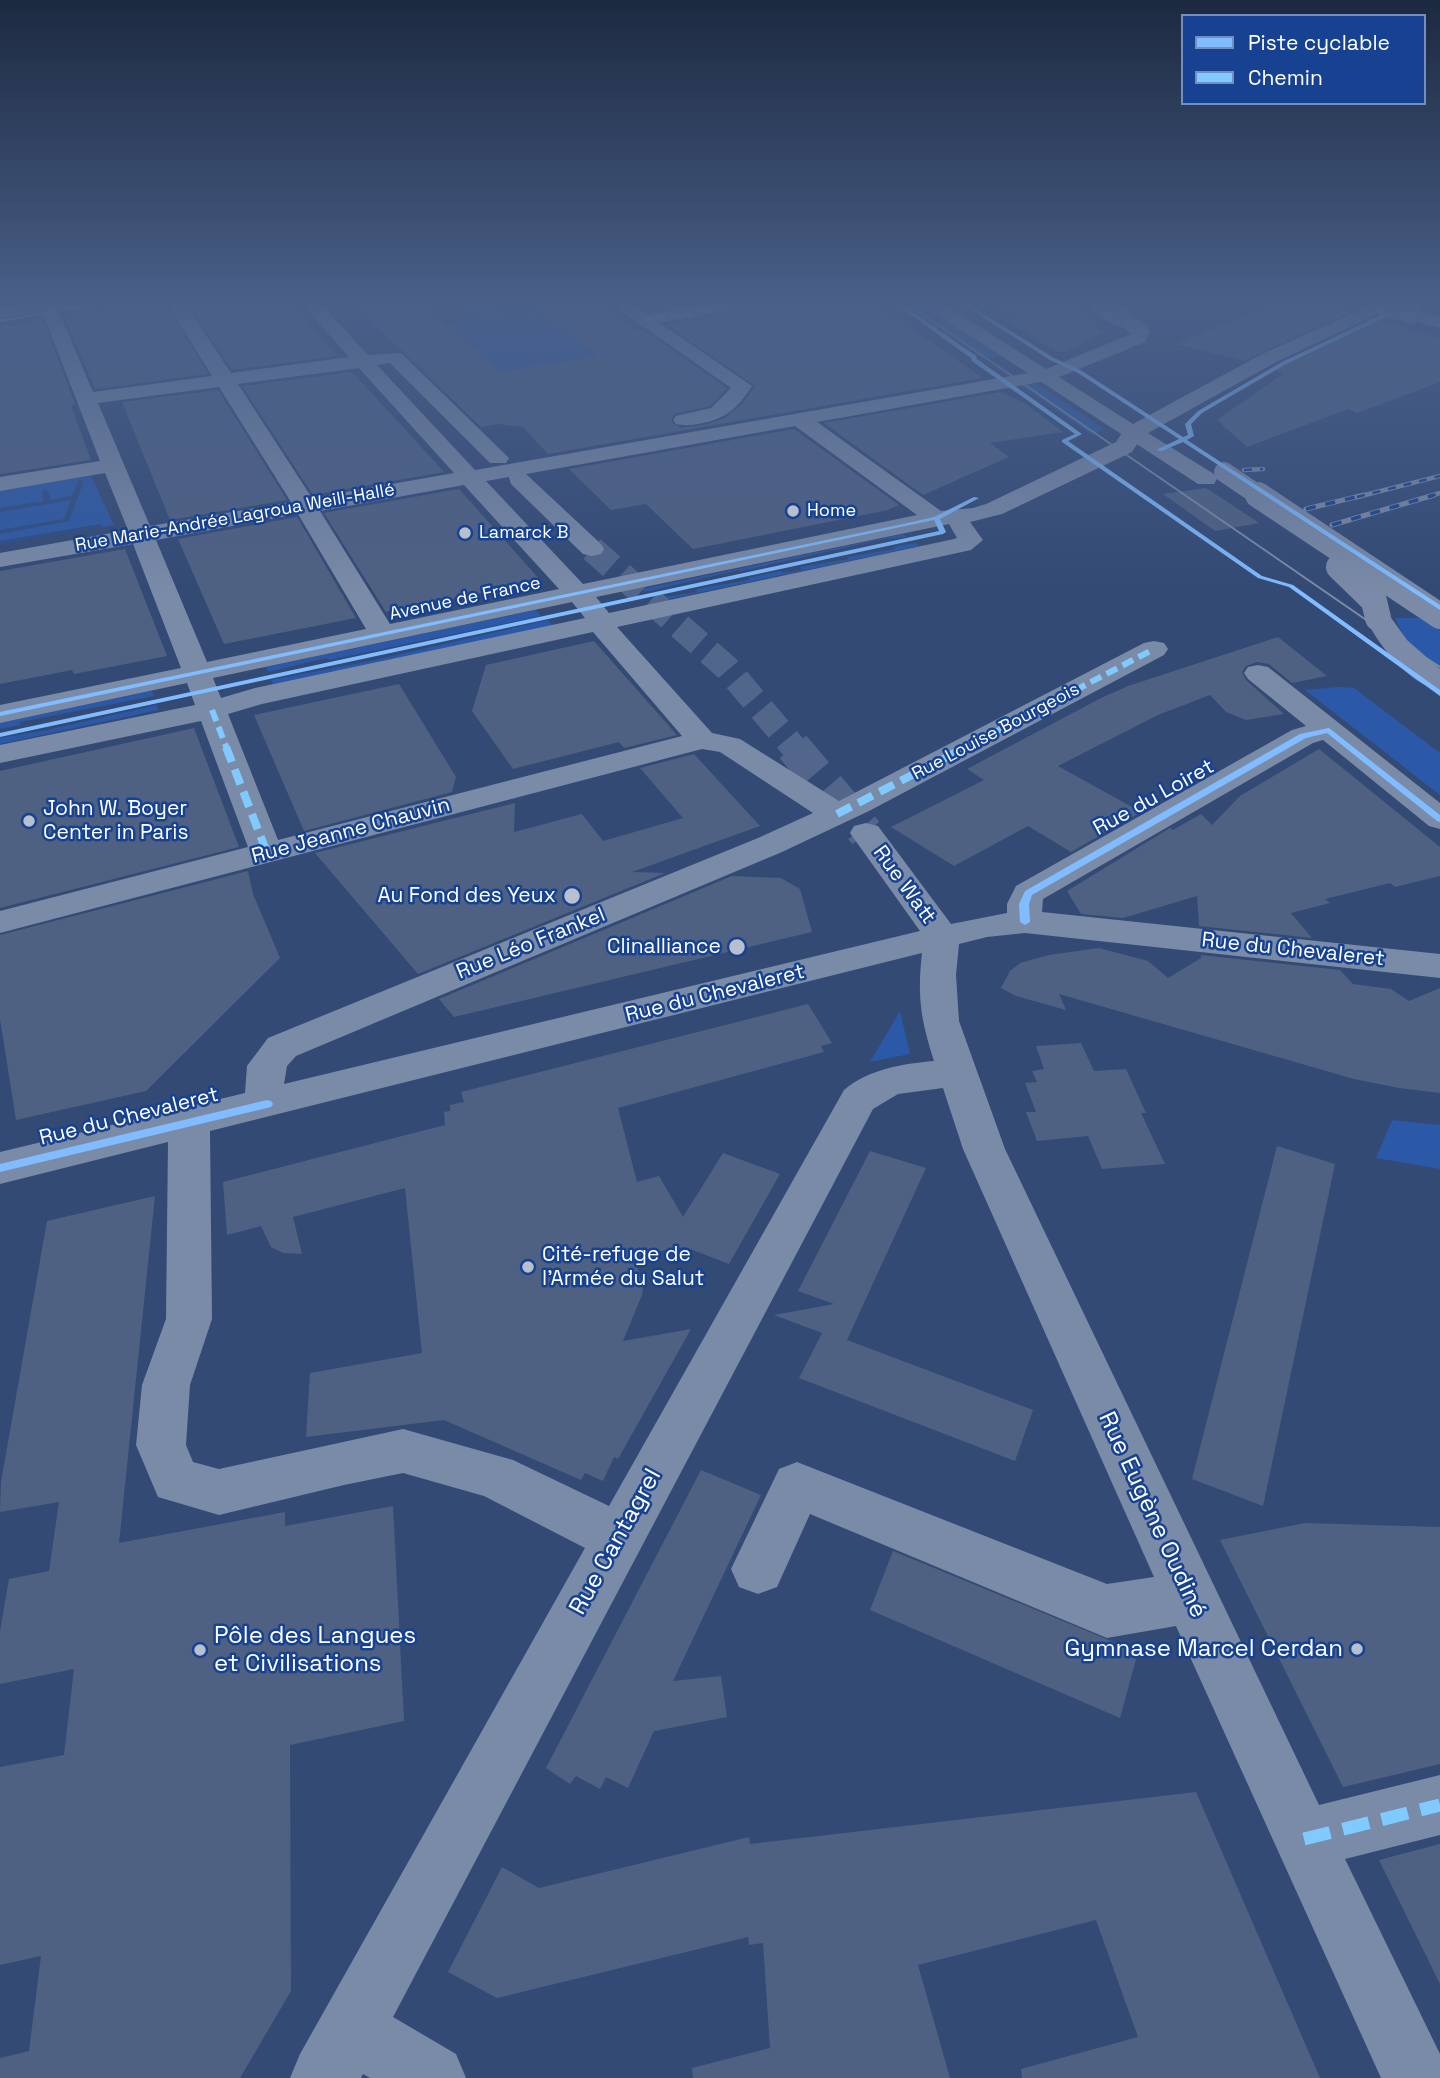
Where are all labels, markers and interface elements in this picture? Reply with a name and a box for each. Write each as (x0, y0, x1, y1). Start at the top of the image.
legend (1181, 14, 1426, 105)
text: Piste cyclable (1248, 29, 1390, 56)
text: Chemin (1248, 64, 1323, 91)
street label: Rue Marie-Andrée Lagroua Weill-Hallé (74, 479, 396, 557)
place label: Home (807, 500, 856, 522)
marker: Home (785, 503, 801, 519)
place label: Lamarck B (479, 522, 568, 544)
marker: Lamarck B (457, 525, 473, 541)
street label: Avenue de France (387, 572, 543, 626)
street label: Rue Louise Bourgeois (909, 679, 1083, 785)
street label: Rue du Loiret (1089, 754, 1219, 842)
street label: Rue Jeanne Chauvin (249, 792, 453, 870)
place label: John W. Boyer Center in Paris (43, 796, 189, 846)
marker: John W. Boyer Center in Paris (21, 813, 37, 829)
street label: Rue Watt (867, 841, 941, 929)
place label: Au Fond des Yeux (377, 883, 556, 909)
marker: Au Fond des Yeux (562, 886, 582, 906)
street label: Rue Léo Frankel (453, 903, 609, 985)
street label: Rue du Chevaleret (1200, 928, 1386, 972)
place label: Clinalliance (607, 934, 721, 960)
marker: Clinalliance (727, 937, 747, 957)
street label: Rue du Chevaleret (623, 960, 807, 1028)
street label: Rue du Chevaleret (37, 1083, 221, 1151)
place label: Cité-refuge de l'Armée du Salut (542, 1242, 704, 1292)
marker: Cité-refuge de l'Armée du Salut (520, 1259, 536, 1275)
street label: Rue Eugène Oudiné (1092, 1407, 1212, 1623)
street label: Rue Cantagrel (564, 1464, 668, 1620)
place label: Pôle des Langues et Civilisations (214, 1622, 416, 1678)
place label: Gymnase Marcel Cerdan (1064, 1635, 1343, 1663)
marker: Gymnase Marcel Cerdan (1349, 1641, 1365, 1657)
marker: Pôle des Langues et Civilisations (192, 1642, 208, 1658)

